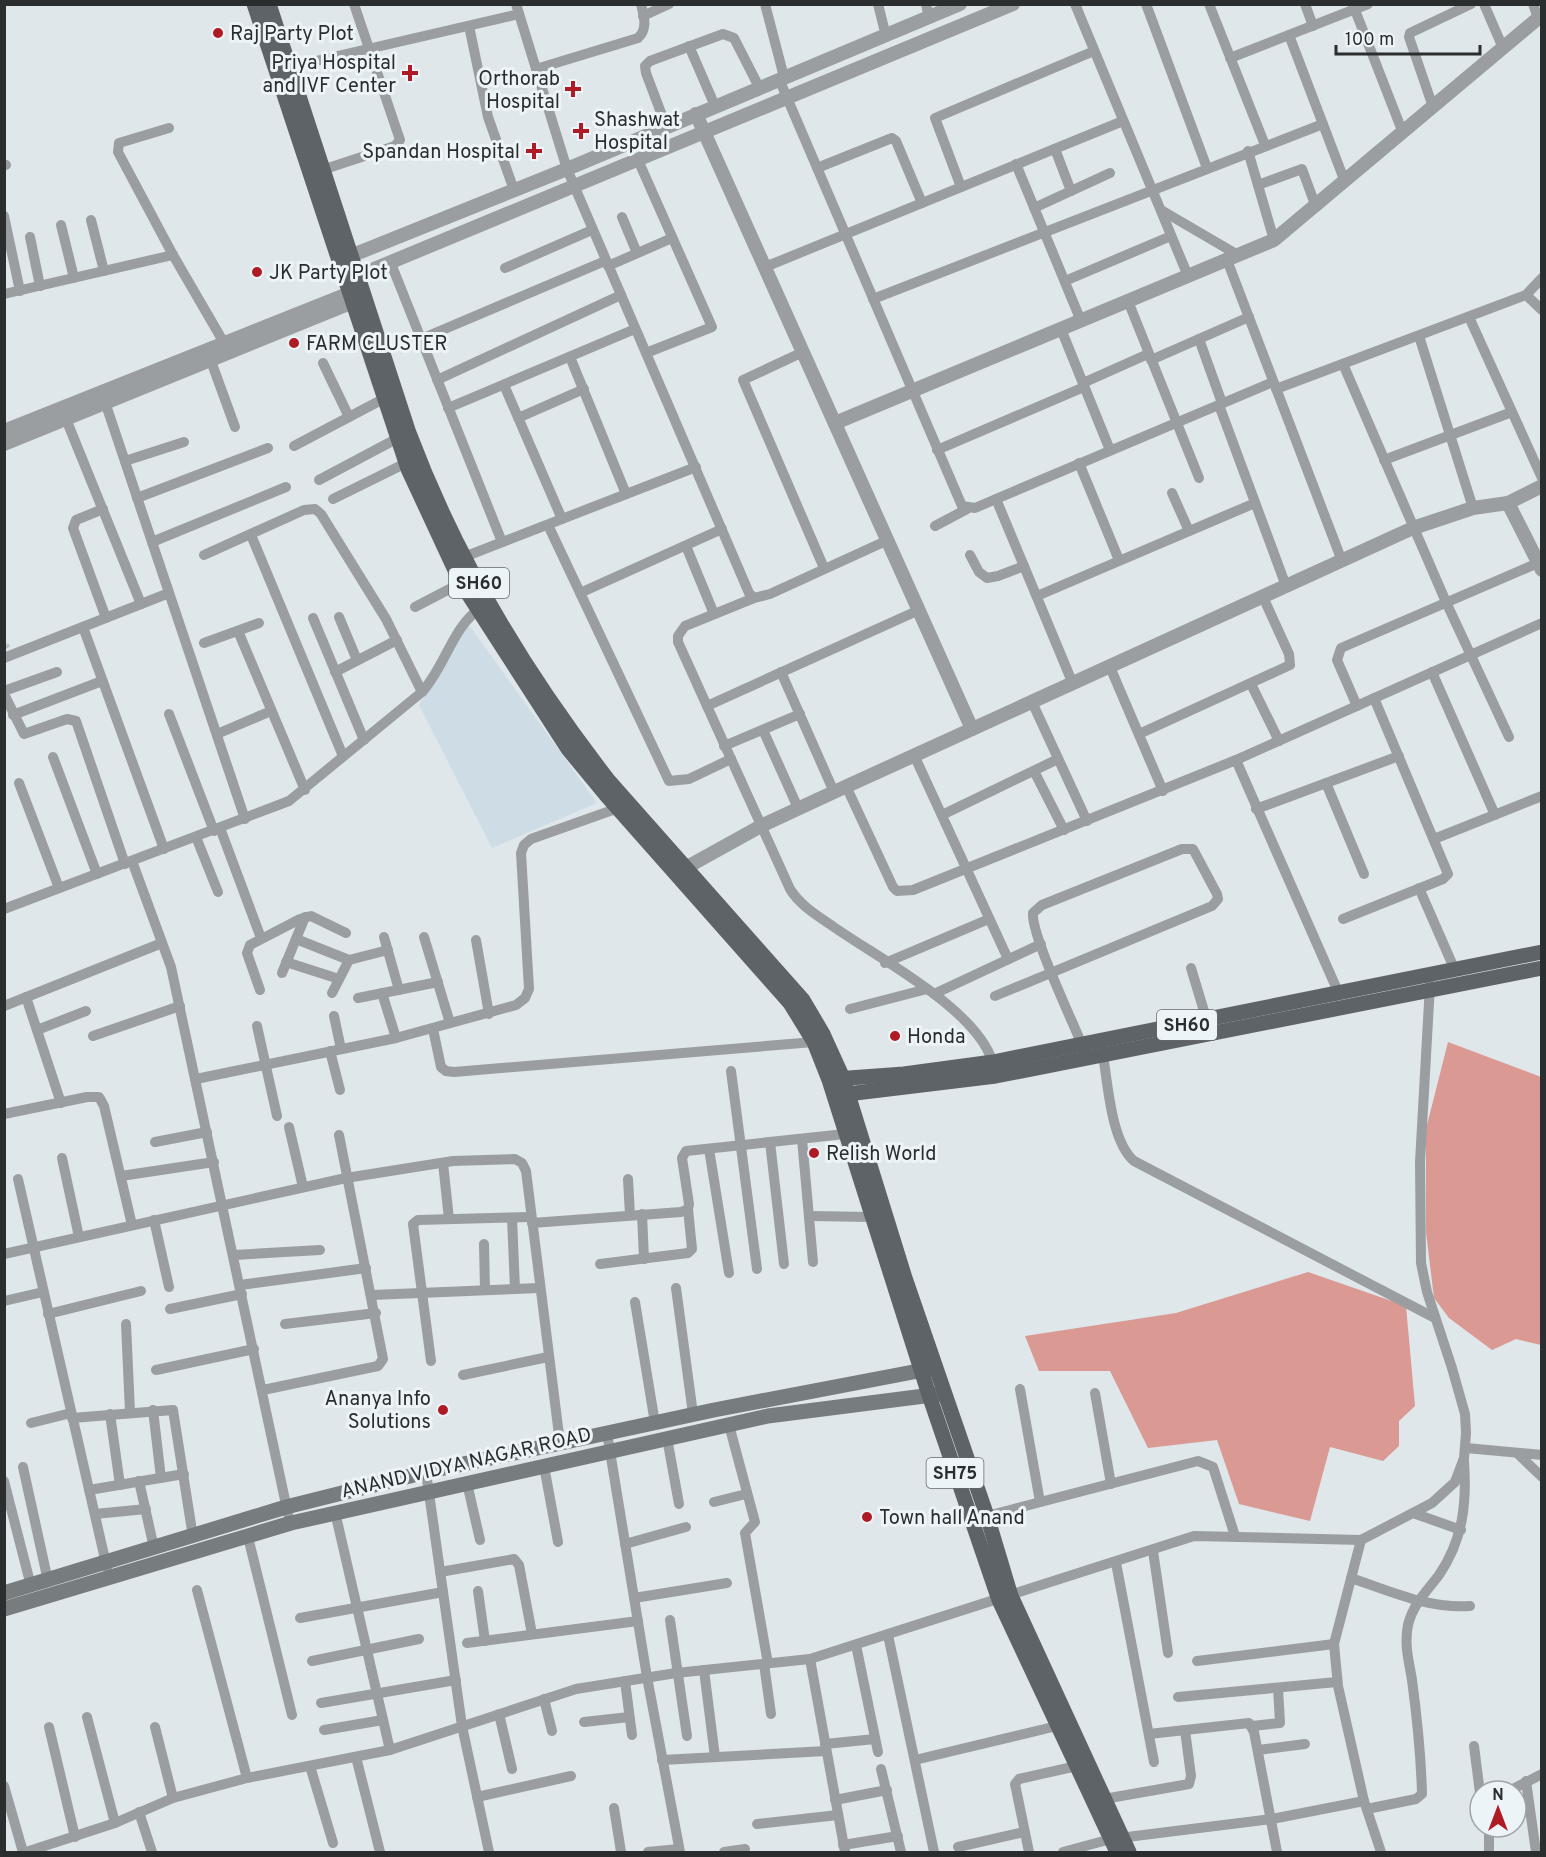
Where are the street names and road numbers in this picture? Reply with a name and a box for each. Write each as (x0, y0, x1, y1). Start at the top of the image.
road number: SH60 (449, 568, 509, 598)
road number: SH60 (1157, 1010, 1217, 1040)
street label: ANAND VIDYA NAGAR ROAD (339, 1422, 594, 1505)
road number: SH75 (926, 1458, 984, 1488)

